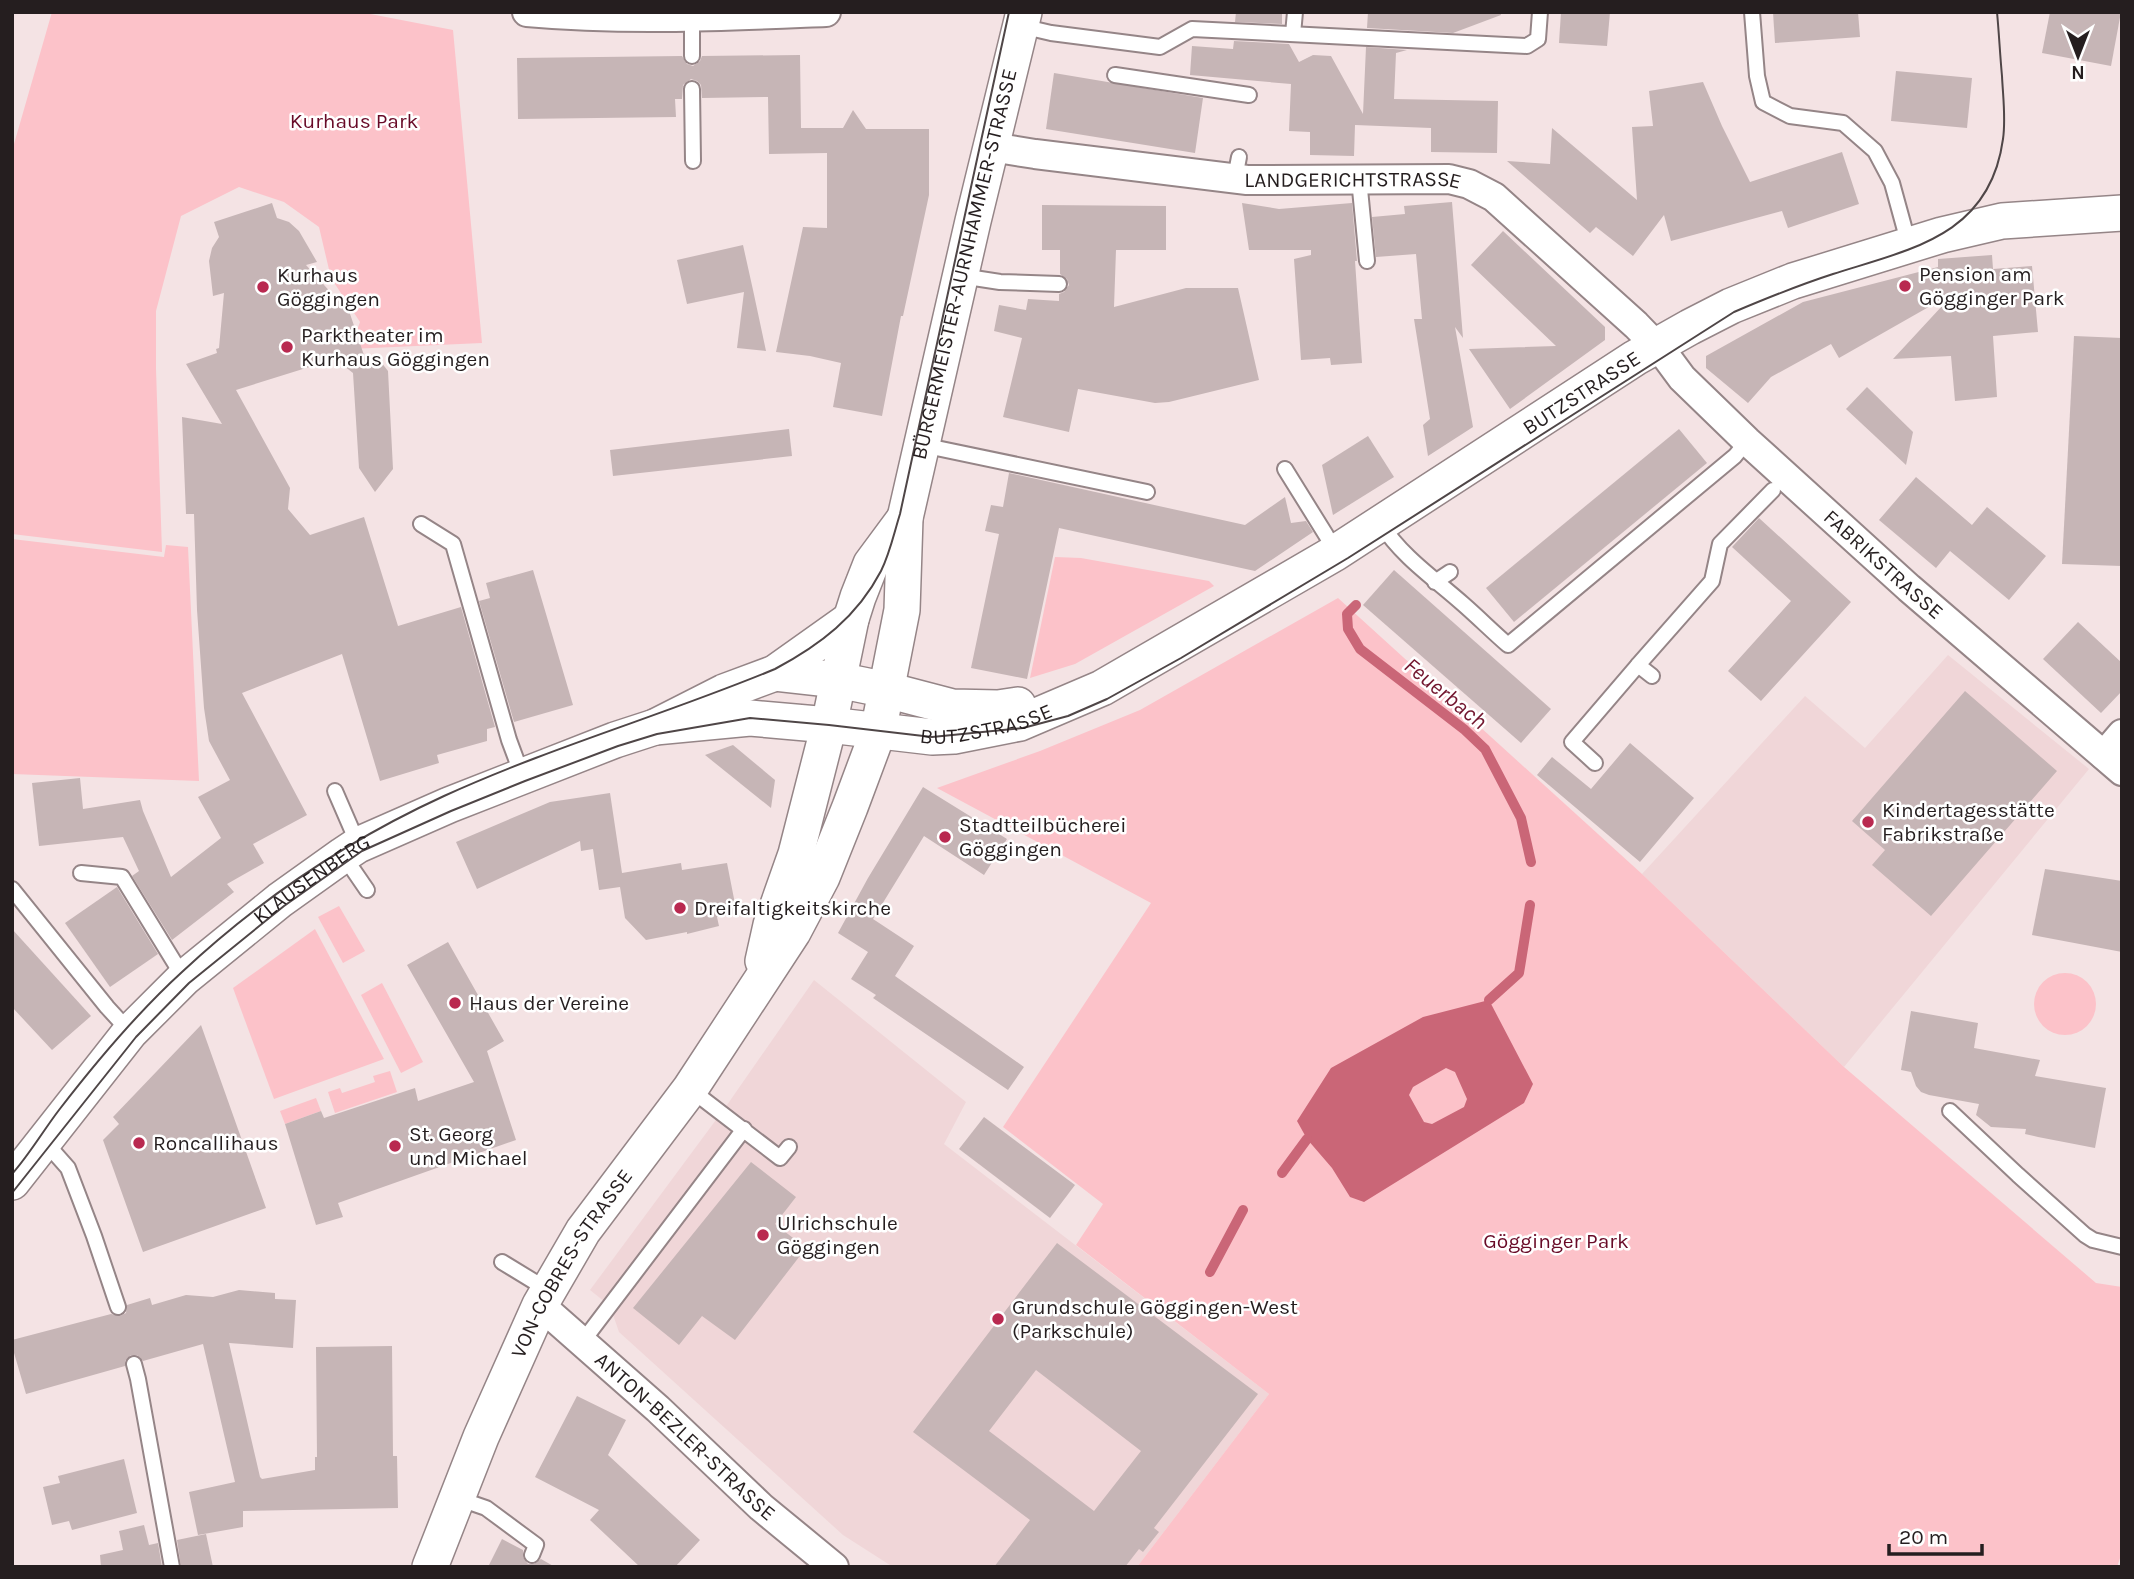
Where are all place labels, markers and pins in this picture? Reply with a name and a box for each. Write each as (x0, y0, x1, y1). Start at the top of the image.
place label: Pension am Gögginger Park (1919, 262, 2065, 310)
place label: Kurhaus Göggingen (277, 263, 380, 311)
marker: Pension am Gögginger Park (1897, 278, 1913, 294)
marker: Kurhaus Göggingen (255, 279, 271, 295)
place label: Parktheater im Kurhaus Göggingen (301, 323, 490, 371)
marker: Parktheater im Kurhaus Göggingen (279, 339, 295, 355)
place label: Kindertagesstätte Fabrikstraße (1882, 798, 2055, 846)
place label: Stadtteilbücherei Göggingen (959, 813, 1126, 861)
marker: Kindertagesstätte Fabrikstraße (1860, 814, 1876, 830)
marker: Stadtteilbücherei Göggingen (937, 829, 953, 845)
place label: Dreifaltigkeitskirche (694, 896, 891, 920)
marker: Dreifaltigkeitskirche (672, 900, 688, 916)
place label: Haus der Vereine (469, 991, 629, 1015)
marker: Haus der Vereine (447, 995, 463, 1011)
place label: St. Georg und Michael (409, 1122, 528, 1170)
place label: Roncallihaus (153, 1131, 278, 1155)
marker: Roncallihaus (131, 1135, 147, 1151)
marker: St. Georg und Michael (387, 1138, 403, 1154)
place label: Ulrichschule Göggingen (777, 1211, 898, 1259)
marker: Ulrichschule Göggingen (755, 1227, 771, 1243)
place label: Grundschule Göggingen-West (Parkschule) (1012, 1295, 1298, 1343)
marker: Grundschule Göggingen-West (Parkschule) (990, 1311, 1006, 1327)

